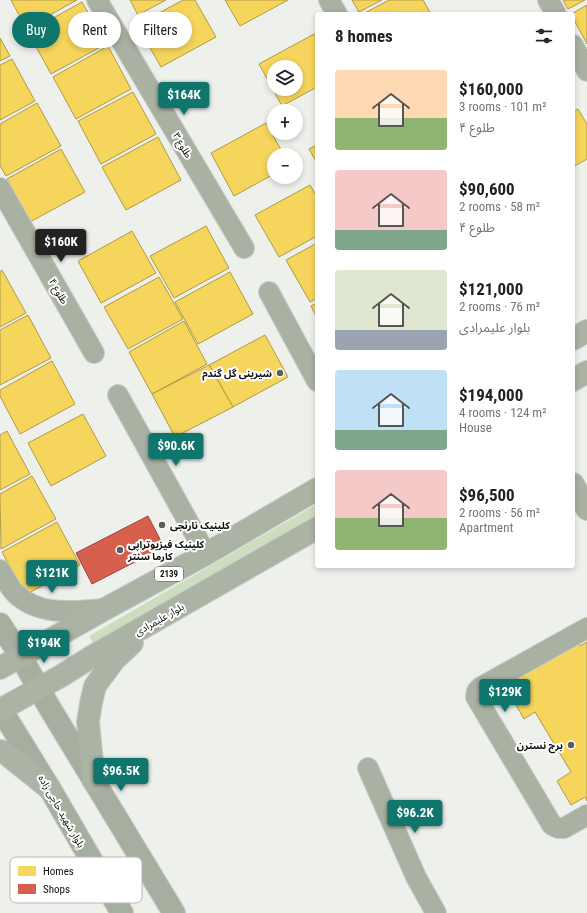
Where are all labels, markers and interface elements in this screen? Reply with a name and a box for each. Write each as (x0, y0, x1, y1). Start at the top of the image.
chip: Buy (12, 12, 60, 48)
chip: Rent (68, 12, 121, 48)
chip: Filters (129, 12, 192, 48)
icon: filters (533, 25, 555, 47)
text: 8 homes (335, 26, 393, 46)
map controls (267, 60, 303, 184)
button: layers (267, 60, 303, 96)
text: $160,000 (459, 79, 523, 99)
pin: $164K (156, 82, 212, 116)
icon: home (367, 86, 415, 134)
text: $164K (167, 87, 201, 102)
text: 3 rooms · 101 m² (459, 99, 546, 114)
button: + (267, 104, 303, 140)
text: طلوع ۴ (459, 120, 495, 135)
street label: طلوع ۳ (169, 131, 194, 161)
button: − (267, 148, 303, 184)
text: $90,600 (459, 179, 515, 199)
icon: home (367, 186, 415, 234)
text: 2 rooms · 58 m² (459, 199, 540, 214)
text: طلوع ۴ (459, 220, 495, 235)
pin: $160K (33, 229, 89, 263)
text: $160K (44, 234, 78, 249)
street label: طلوع ۴ (45, 277, 70, 307)
text: $121,000 (459, 279, 523, 299)
icon: home (367, 286, 415, 334)
text: 2 rooms · 76 m² (459, 299, 540, 314)
text: بلوار علیمرادی (459, 320, 530, 335)
place label: شیرینی گل گندم (202, 368, 272, 381)
marker: شیرینی گل گندم (275, 368, 285, 378)
text: $194,000 (459, 385, 523, 405)
icon: home (367, 386, 415, 434)
text: 4 rooms · 124 m² (459, 405, 546, 420)
text: House (459, 420, 492, 435)
pin: $90.6K (143, 433, 209, 467)
text: $90.6K (157, 438, 195, 453)
text: $96,500 (459, 485, 515, 505)
icon: home (367, 486, 415, 534)
text: 2 rooms · 56 m² (459, 505, 540, 520)
marker: کلینیک نارنجی (157, 520, 167, 530)
place label: کلینیک نارنجی (170, 520, 230, 532)
text: Apartment (459, 520, 513, 535)
place label: کلینیک فیزیوتراپی کارما سنتر (127, 539, 205, 563)
marker: کلینیک فیزیوتراپی کارما سنتر (115, 545, 125, 555)
pin: $121K (24, 560, 80, 594)
text: $121K (35, 565, 69, 580)
road number: 2139 (155, 567, 183, 581)
street label: بلوار علیمرادی (133, 601, 186, 639)
pin: $194K (16, 630, 72, 664)
text: $194K (27, 635, 61, 650)
pin: $129K (477, 679, 533, 713)
text: $129K (488, 684, 522, 699)
place label: برج نسترن (517, 740, 563, 754)
marker: برج نسترن (566, 740, 576, 750)
pin: $96.5K (88, 758, 154, 792)
text: $96.5K (102, 763, 140, 778)
street label: بلوار شهید حاجی زاده (35, 773, 87, 850)
pin: $96.2K (382, 800, 448, 834)
text: $96.2K (396, 805, 434, 820)
legend (10, 857, 142, 903)
text: Homes (43, 865, 74, 878)
text: Shops (43, 883, 70, 896)

